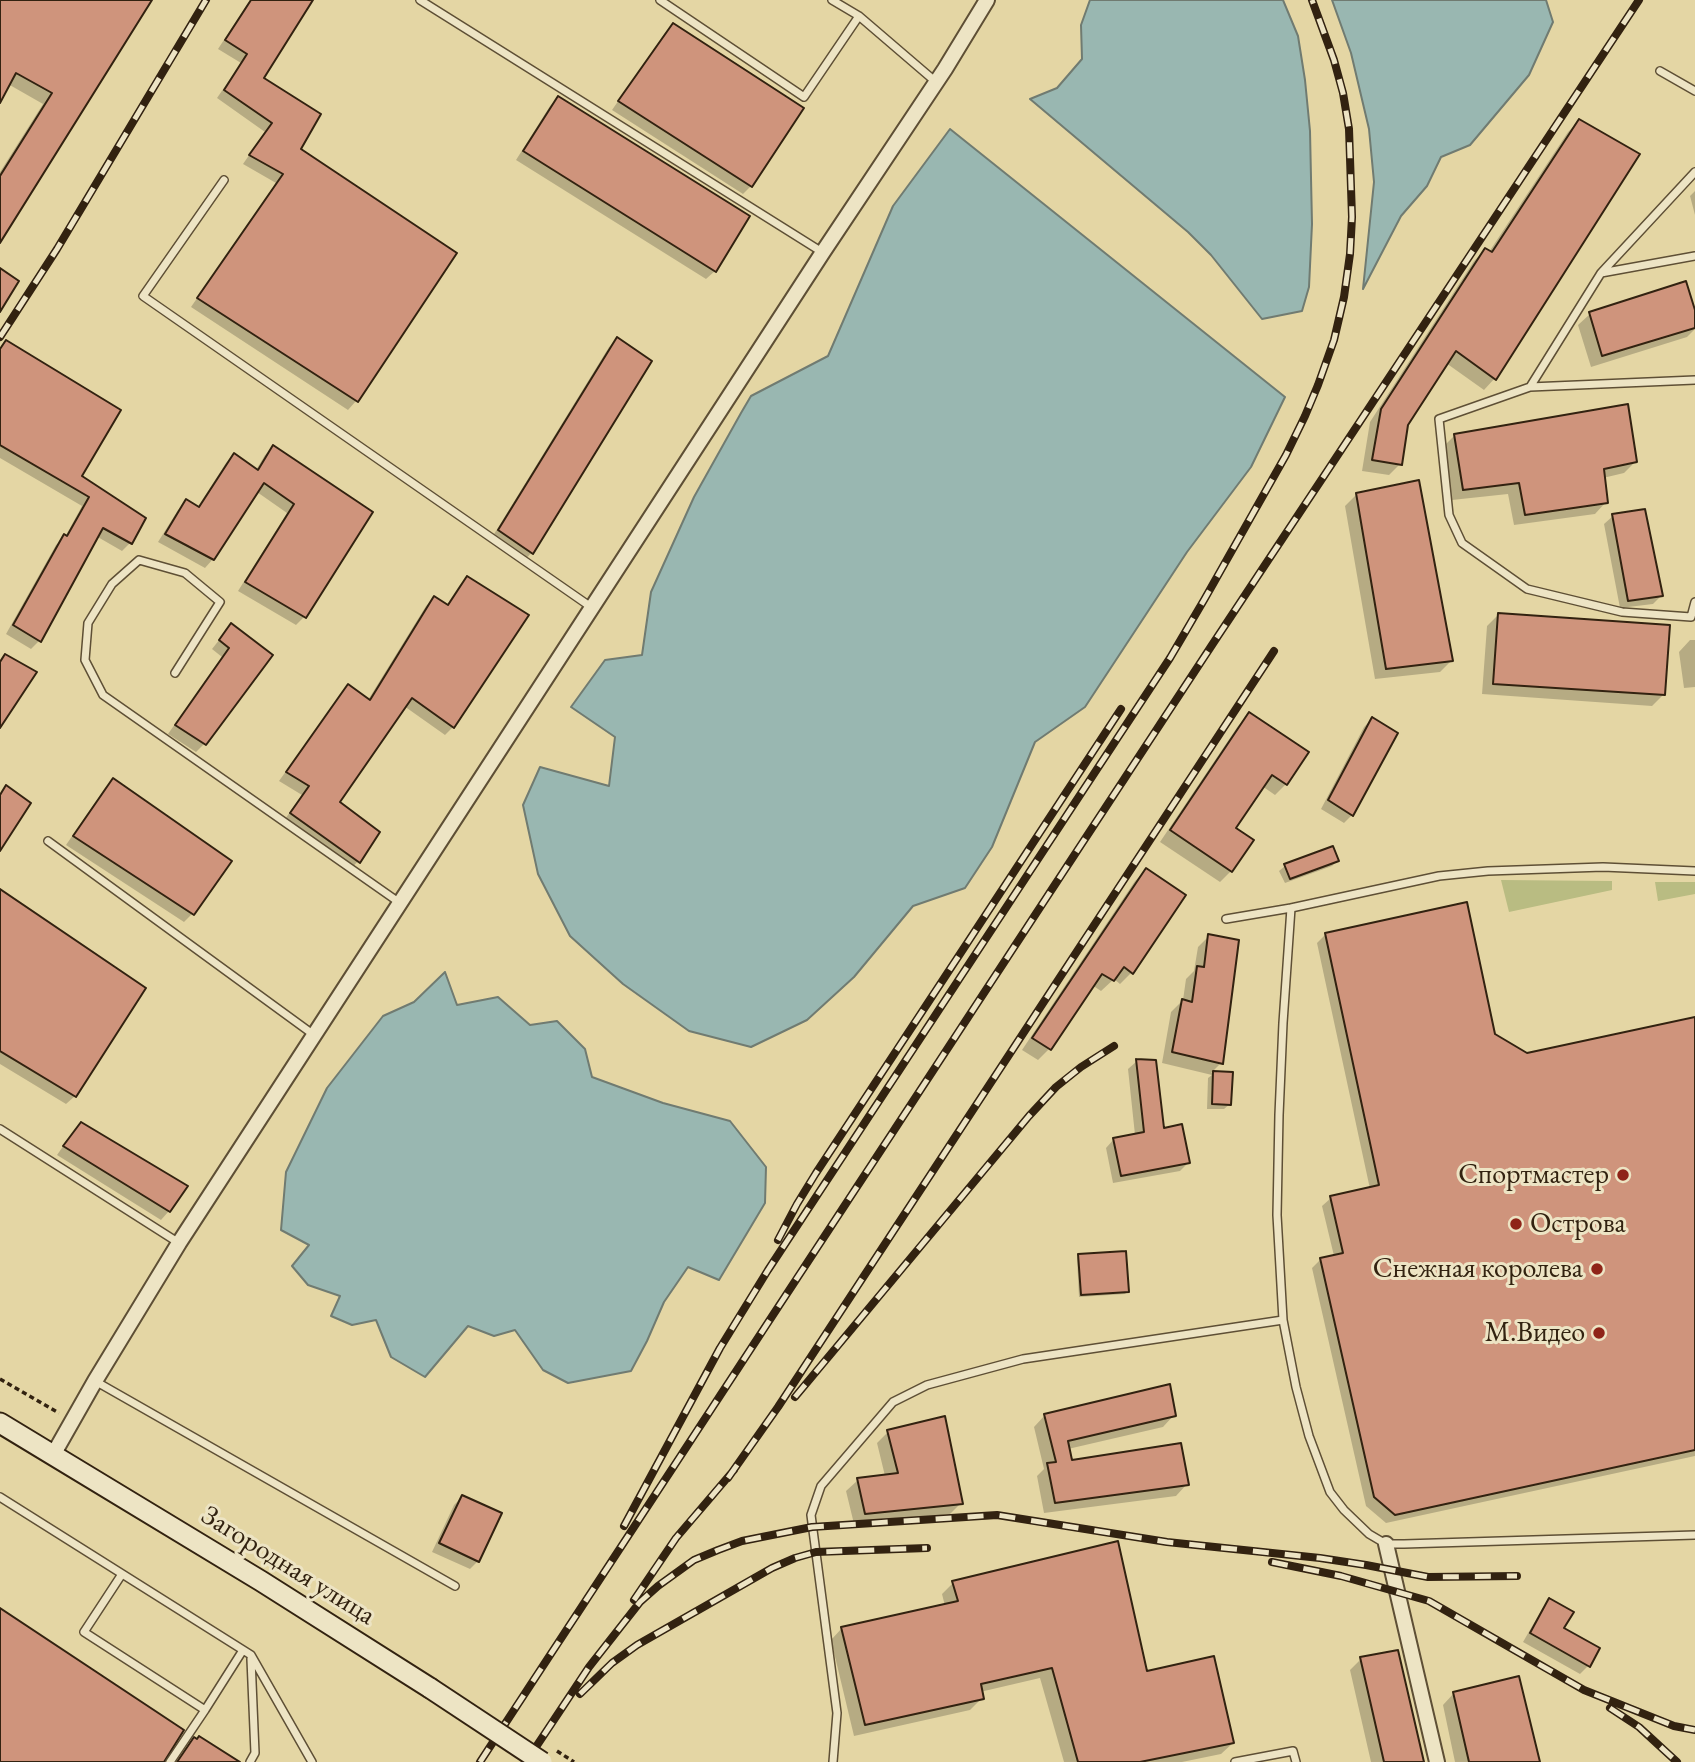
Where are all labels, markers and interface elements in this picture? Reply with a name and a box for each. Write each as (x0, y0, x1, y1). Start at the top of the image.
place label: Спортмастер (1458, 1158, 1609, 1192)
marker: Спортмастер (1615, 1167, 1631, 1183)
place label: Острова (1530, 1207, 1626, 1241)
marker: Острова (1508, 1216, 1524, 1232)
place label: Снежная королева (1373, 1252, 1583, 1286)
marker: Снежная королева (1589, 1261, 1605, 1277)
place label: М.Видео (1485, 1316, 1585, 1350)
marker: М.Видео (1591, 1325, 1607, 1341)
street label: Загородная улица (195, 1499, 381, 1633)

